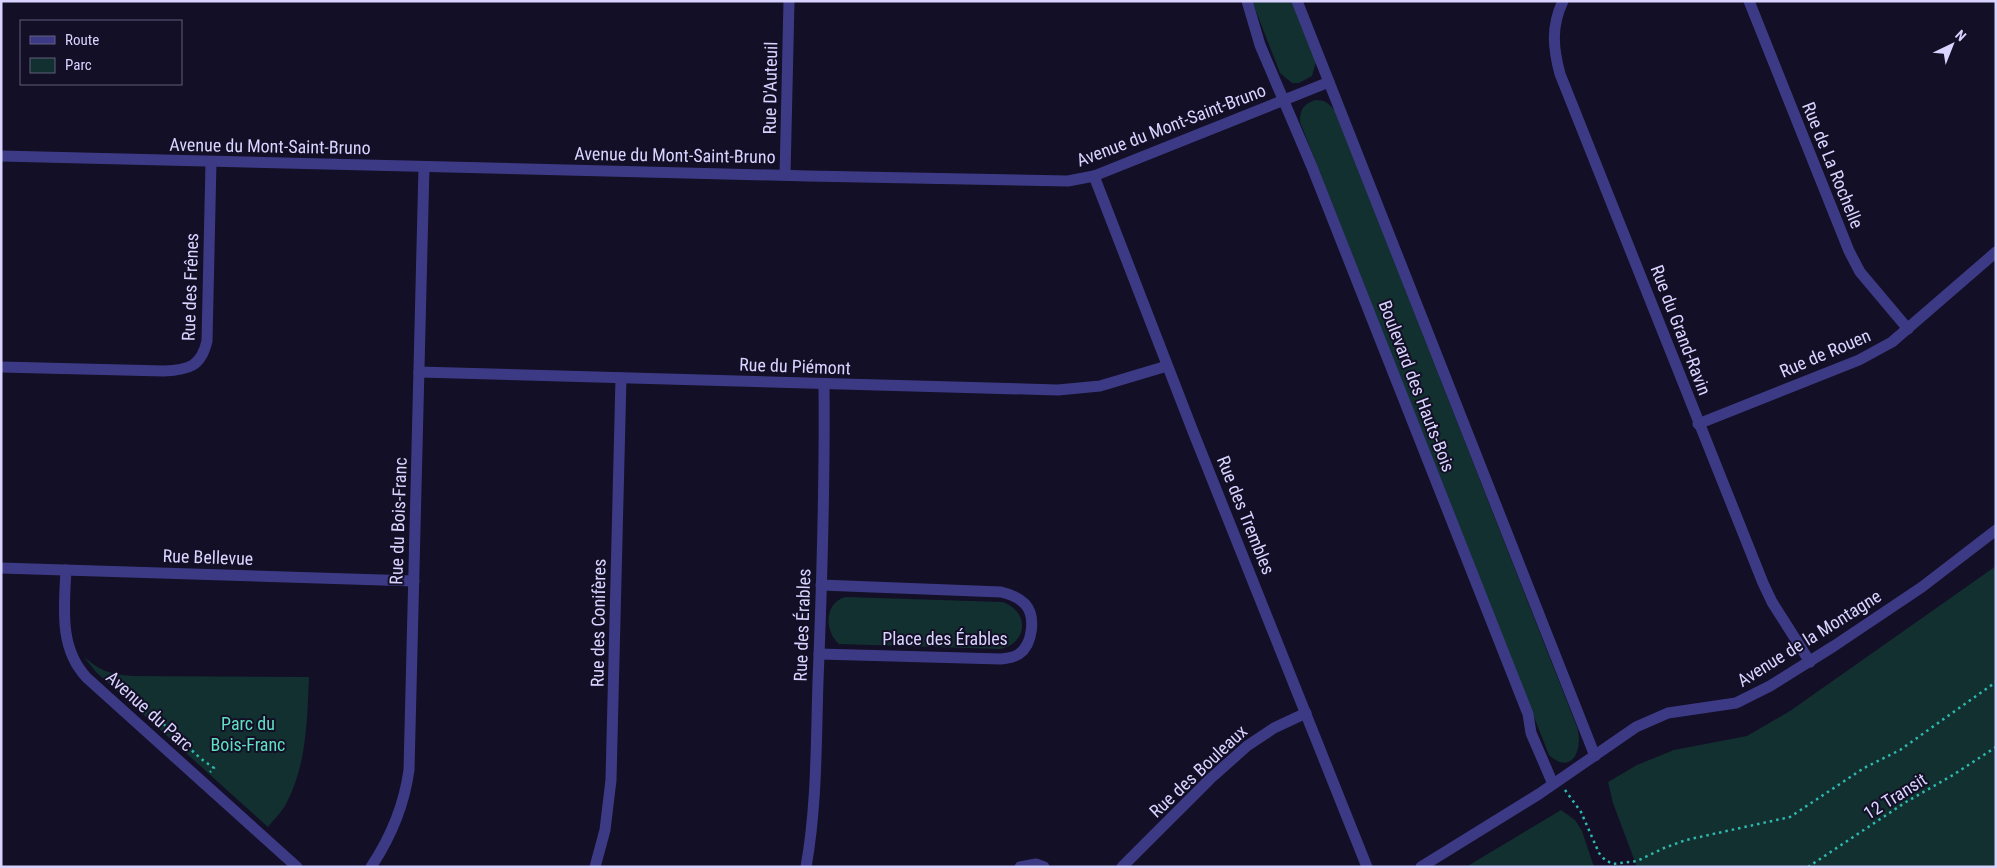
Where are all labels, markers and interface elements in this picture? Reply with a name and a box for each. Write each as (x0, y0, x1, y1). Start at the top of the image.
legend (20, 20, 182, 85)
north arrow (1927, 20, 1977, 70)
text: N (1952, 27, 1969, 44)
text: Route (65, 31, 99, 49)
street label: Rue D'Auteuil (759, 41, 781, 135)
text: Parc (65, 56, 92, 74)
street label: Avenue du Mont-Saint-Bruno (1073, 79, 1269, 171)
street label: Rue de La Rochelle (1798, 99, 1868, 231)
street label: Avenue du Mont-Saint-Bruno (169, 134, 371, 158)
street label: Avenue du Mont-Saint-Bruno (574, 143, 776, 167)
street label: Rue des Frênes (178, 233, 202, 341)
street label: Rue du Grand-Ravin (1647, 262, 1715, 398)
street label: Boulevard des Hauts-Bois (1375, 297, 1459, 475)
street label: Rue de Rouen (1776, 324, 1874, 382)
street label: Rue du Piémont (739, 354, 851, 378)
street label: Rue des Trembles (1213, 453, 1279, 577)
street label: Rue du Bois-Franc (385, 457, 411, 585)
street label: Rue Bellevue (162, 545, 254, 569)
street label: Rue des Conifères (586, 559, 610, 687)
street label: Rue des Érables (790, 568, 814, 682)
street label: Avenue de la Montagne (1733, 585, 1885, 691)
street label: Place des Érables (882, 628, 1008, 649)
street label: Avenue du Parc (102, 666, 198, 756)
park label: Parc du Bois-Franc (211, 713, 285, 755)
street label: Rue des Bouleaux (1145, 720, 1251, 822)
street label: 12 Transit (1860, 768, 1930, 824)

